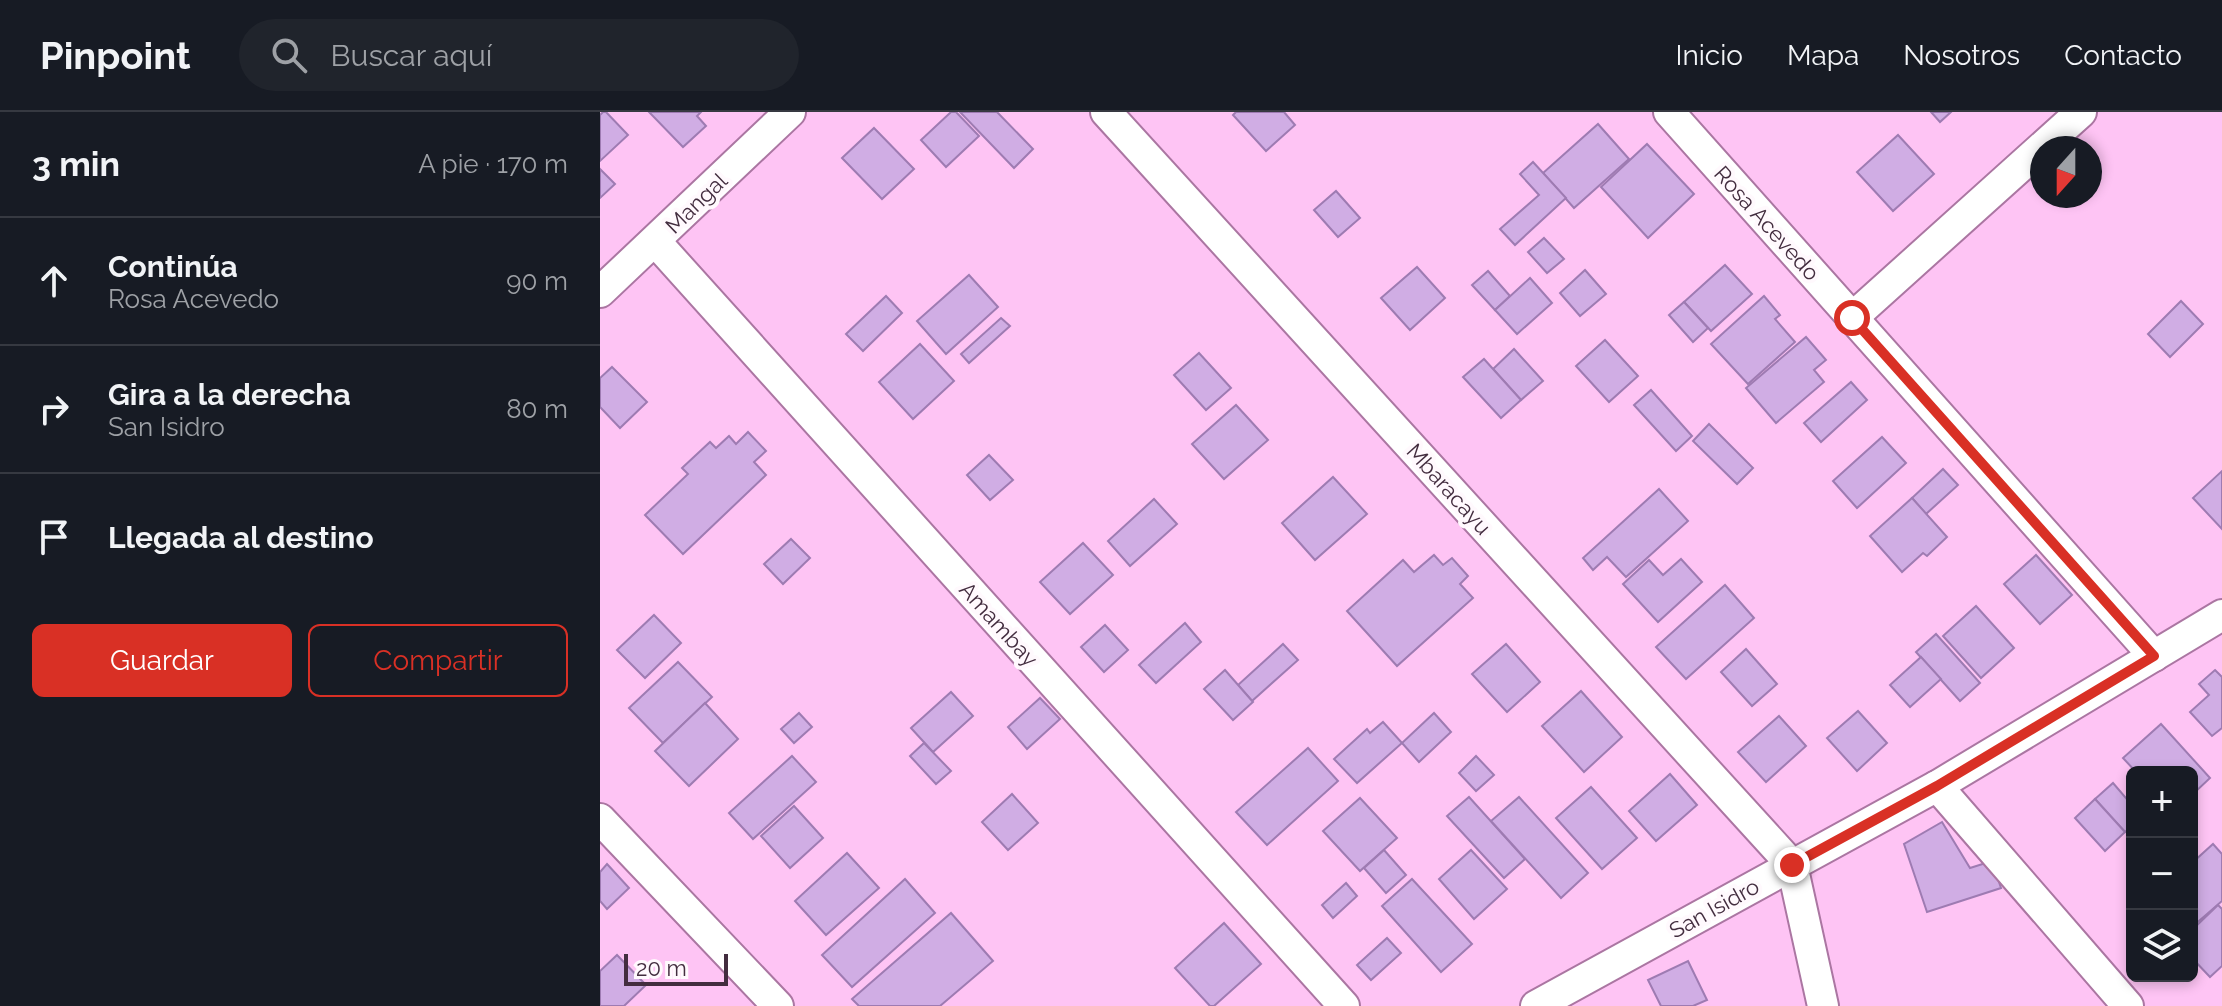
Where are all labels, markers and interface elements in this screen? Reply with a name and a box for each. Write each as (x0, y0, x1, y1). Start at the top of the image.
search box (239, 19, 799, 91)
text: Pinpoint (40, 33, 191, 78)
icon: search (267, 33, 311, 77)
text: Buscar aquí (331, 38, 492, 73)
text: Inicio (1675, 39, 1743, 72)
text: Mapa (1787, 39, 1859, 72)
text: Nosotros (1903, 39, 2020, 72)
text: Contacto (2064, 39, 2182, 72)
north arrow (2030, 136, 2102, 208)
text: 3 min (32, 144, 120, 184)
text: A pie · 170 m (418, 149, 568, 179)
street label: Rosa Acevedo (1709, 161, 1825, 285)
street label: Mangal (660, 167, 732, 239)
text: Continúa (108, 249, 238, 284)
icon: ahead (32, 259, 76, 303)
text: 90 m (506, 266, 568, 296)
text: Rosa Acevedo (108, 284, 279, 314)
route start (1834, 300, 1870, 336)
text: Gira a la derecha (108, 377, 351, 412)
icon: right (32, 387, 76, 431)
text: 80 m (506, 394, 568, 424)
text: San Isidro (108, 412, 225, 442)
street label: Mbaracayu (1401, 438, 1497, 540)
icon: arrive (32, 515, 76, 559)
text: Llegada al destino (108, 520, 374, 555)
street label: Amambay (954, 576, 1044, 672)
button: Guardar (32, 624, 292, 697)
button: Compartir (308, 624, 568, 697)
map controls (2126, 766, 2198, 982)
button: + (2126, 766, 2198, 838)
button: − (2126, 838, 2198, 910)
route end (1774, 847, 1810, 883)
street label: San Isidro (1665, 873, 1763, 943)
button: layers (2126, 910, 2198, 982)
scale bar (624, 950, 728, 986)
text: 20 m (636, 955, 687, 981)

